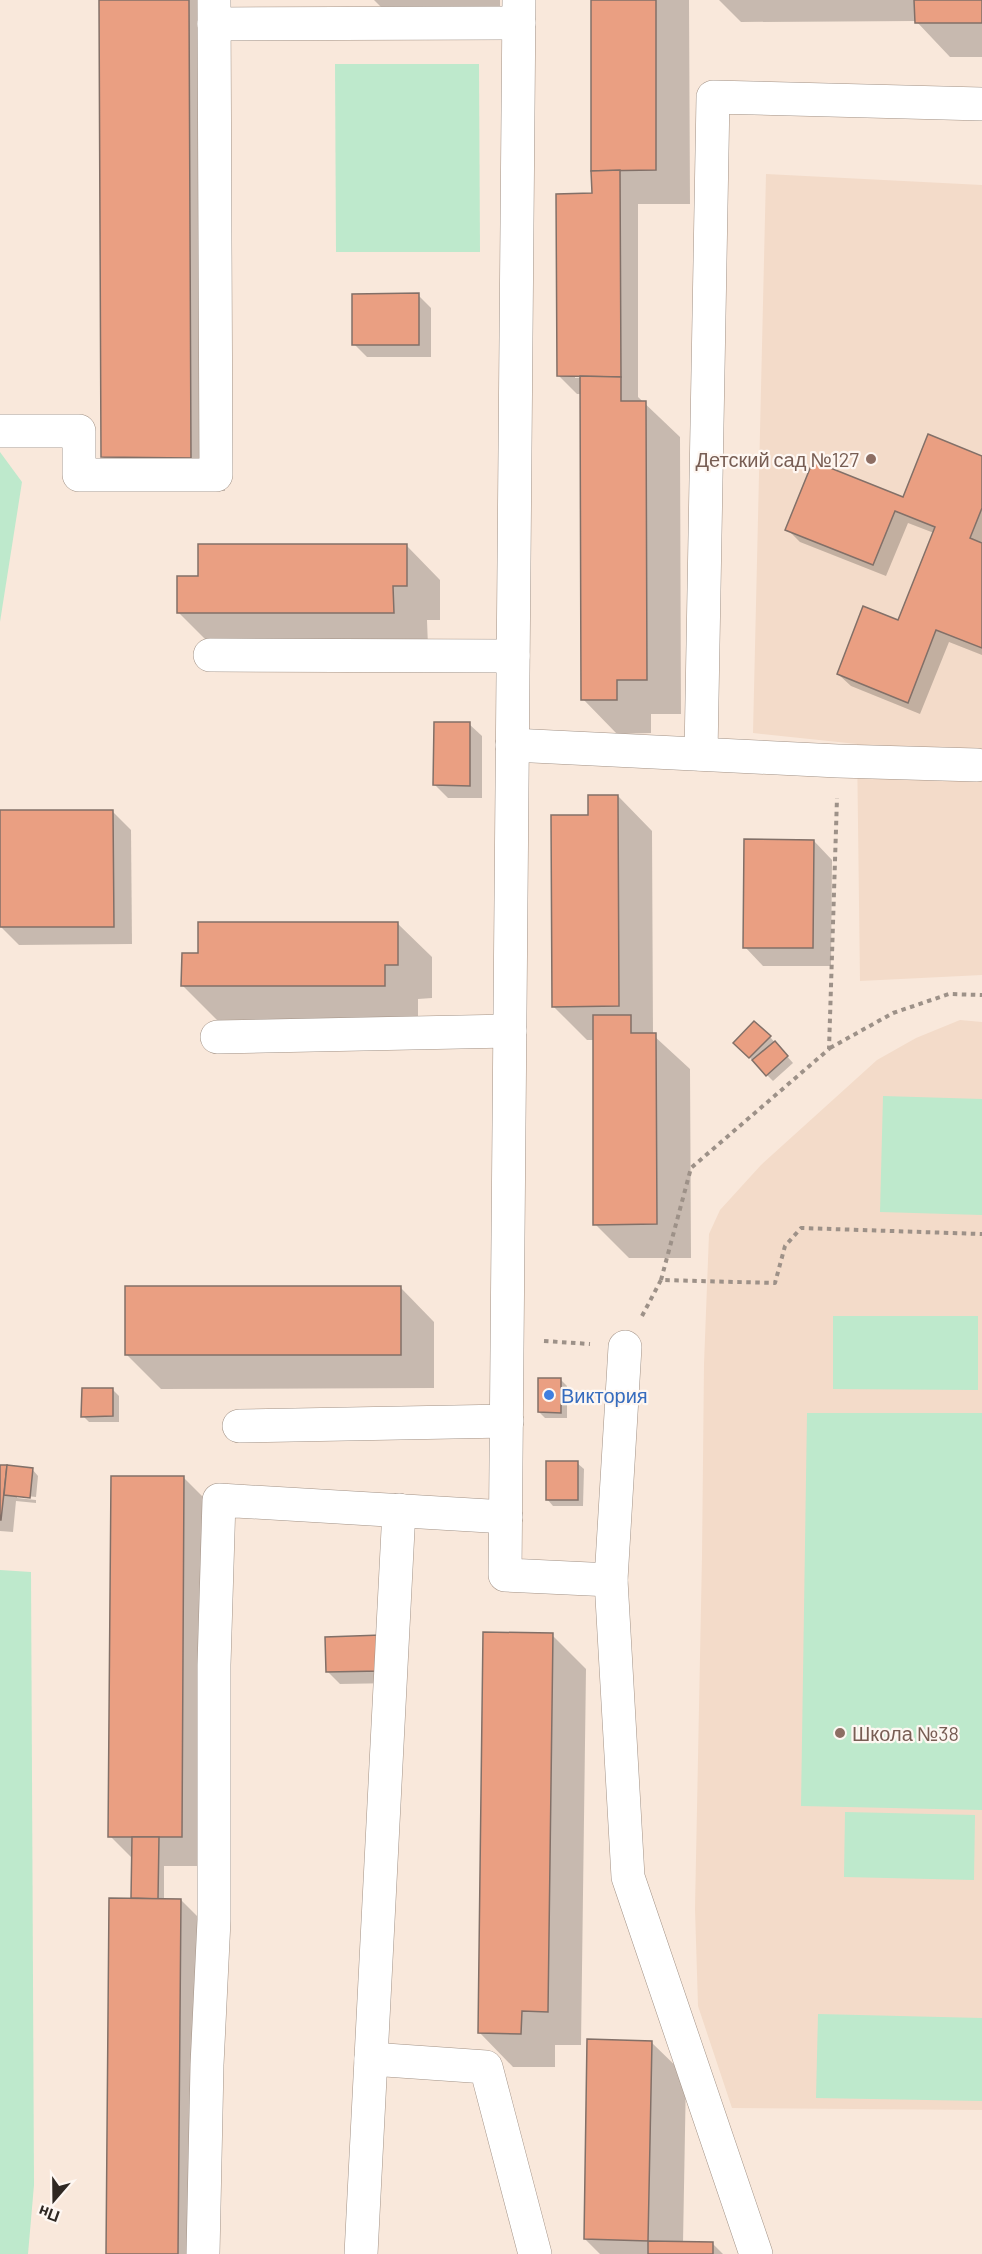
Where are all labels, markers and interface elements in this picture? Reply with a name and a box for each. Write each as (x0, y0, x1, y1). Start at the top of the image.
place label: Детский сад №127 (696, 447, 860, 471)
marker: Детский сад №127 (864, 452, 878, 466)
place label: Виктория (561, 1383, 648, 1407)
marker: Виктория (542, 1388, 556, 1402)
place label: Школа №38 (852, 1721, 959, 1745)
marker: Школа №38 (833, 1726, 847, 1740)
north arrow (24, 2170, 84, 2230)
text: Пн (36, 2202, 62, 2227)

